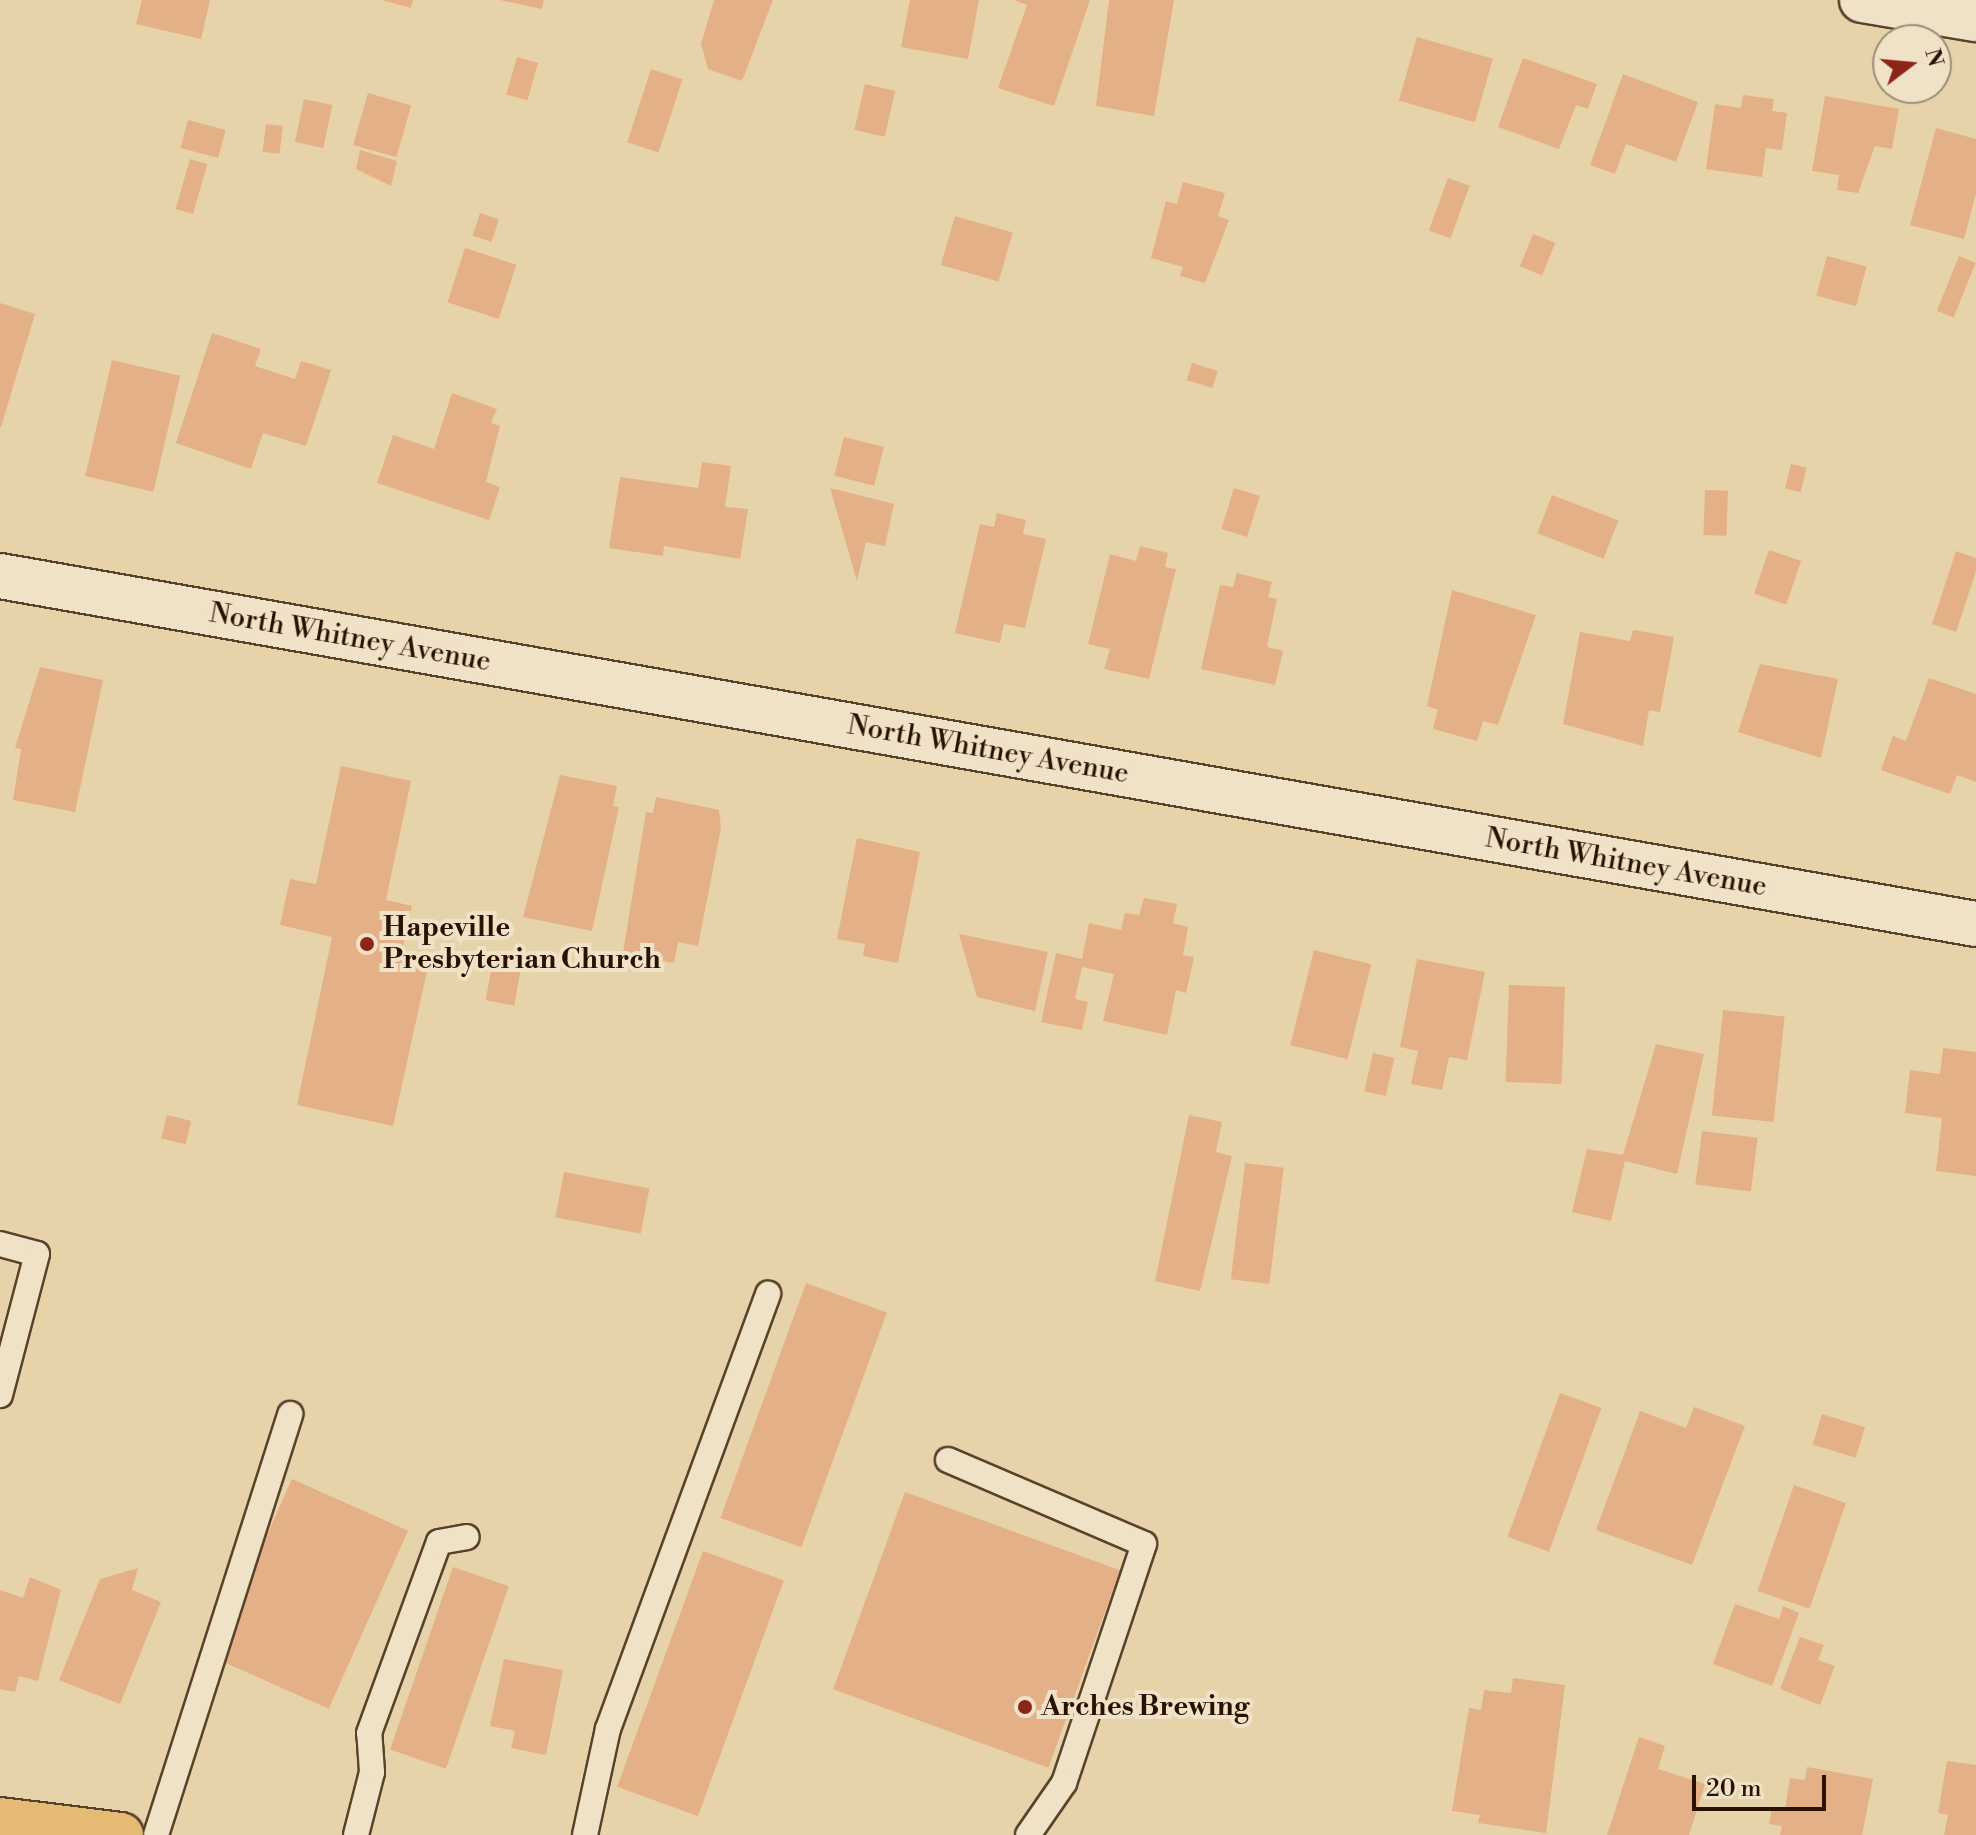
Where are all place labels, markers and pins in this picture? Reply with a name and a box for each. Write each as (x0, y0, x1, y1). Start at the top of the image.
place label: Hapeville Presbyterian Church (383, 911, 661, 977)
marker: Hapeville Presbyterian Church (358, 935, 376, 953)
place label: Arches Brewing (1041, 1690, 1249, 1724)
marker: Arches Brewing (1016, 1698, 1034, 1716)

